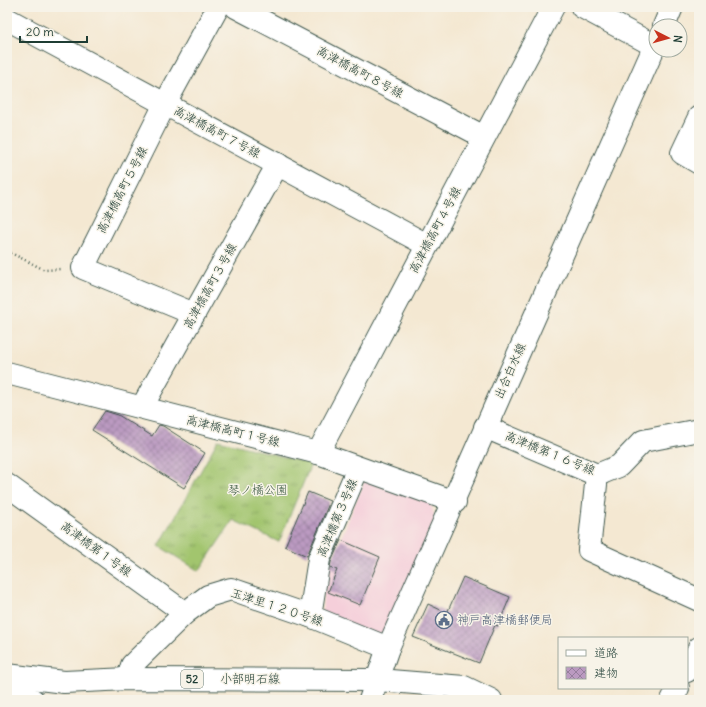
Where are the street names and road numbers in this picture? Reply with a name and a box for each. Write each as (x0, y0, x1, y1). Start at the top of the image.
street label: 高津橋高町８号線 (314, 42, 406, 101)
street label: 高津橋高町７号線 (171, 102, 263, 161)
street label: 高津橋高町５号線 (93, 144, 150, 236)
street label: 高津橋高町４号線 (405, 184, 464, 276)
street label: 高津橋高町３号線 (180, 240, 239, 331)
street label: 出合白水線 (490, 340, 529, 401)
street label: 高津橋高町１号線 (185, 412, 282, 449)
street label: 高津橋第１６号線 (503, 428, 598, 477)
street label: 高津橋第３号線 (313, 476, 360, 559)
street label: 高津橋第１号線 (58, 518, 135, 579)
street label: 玉津里１２０号線 (229, 585, 325, 628)
road number: 52 (181, 670, 203, 688)
street label: 小部明石線 (220, 671, 280, 686)

